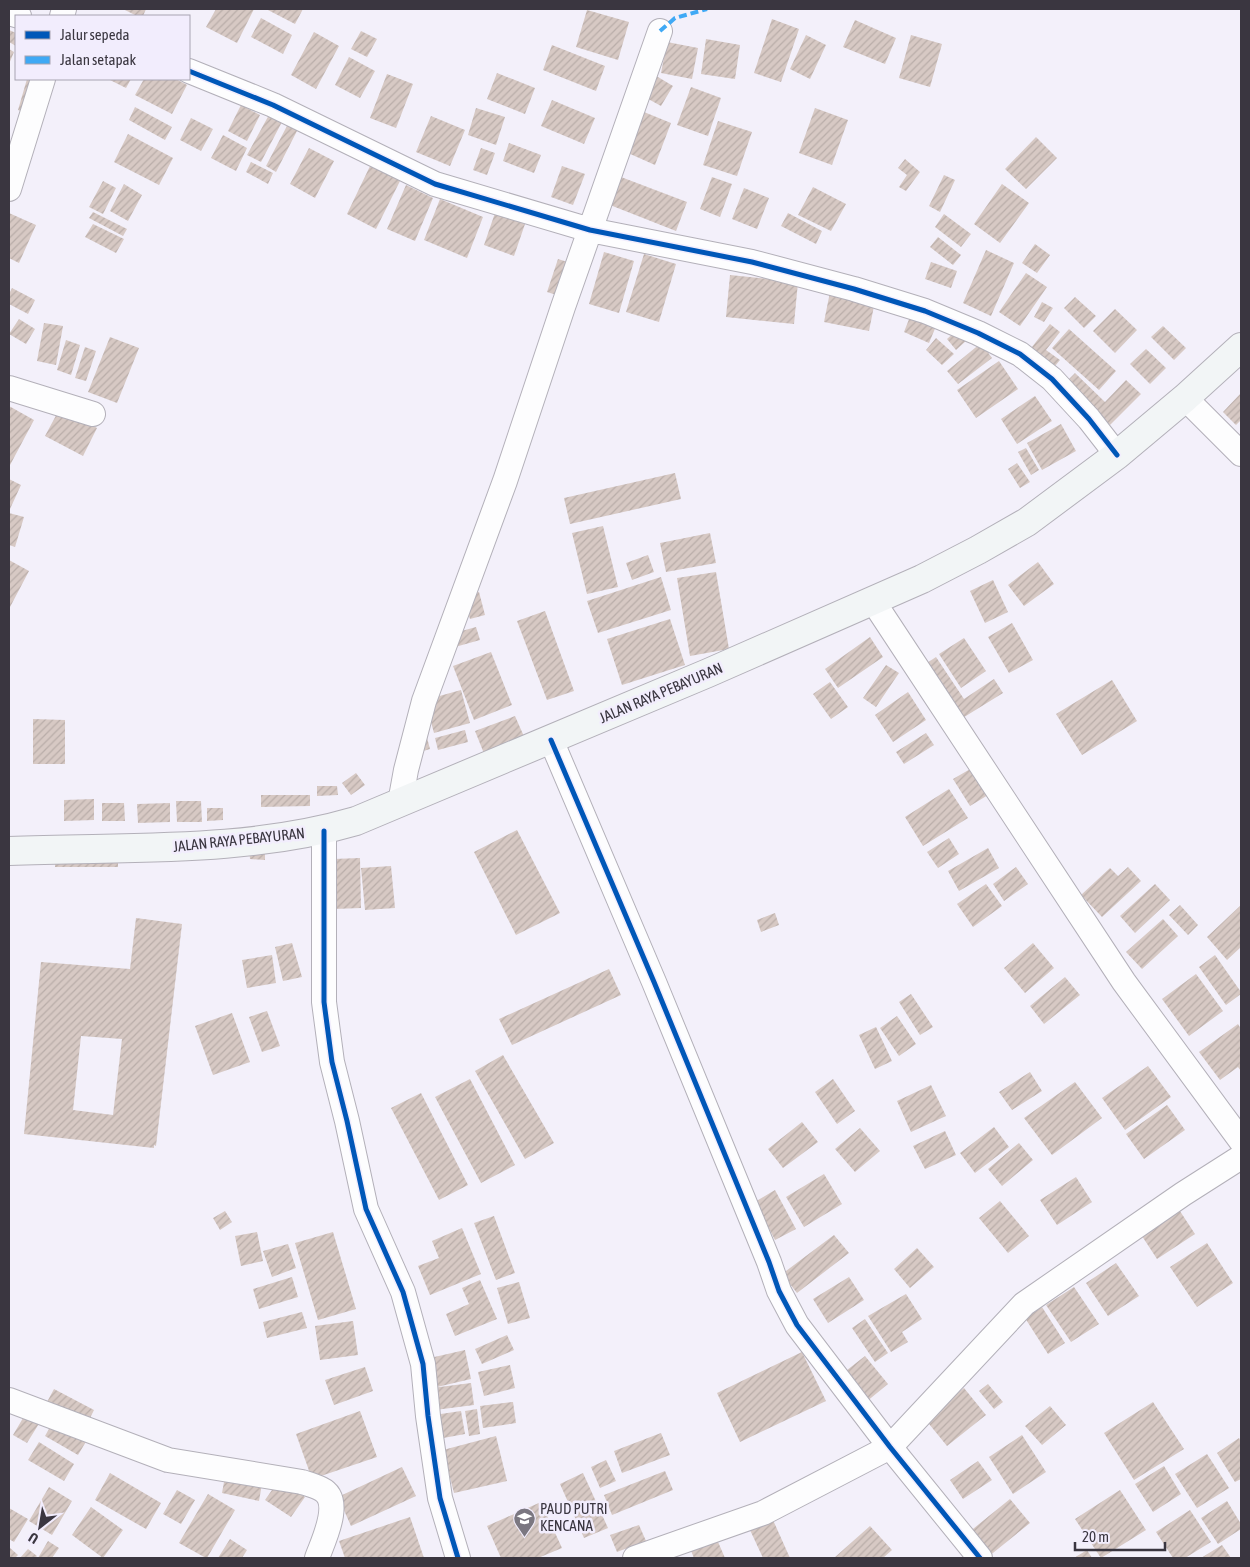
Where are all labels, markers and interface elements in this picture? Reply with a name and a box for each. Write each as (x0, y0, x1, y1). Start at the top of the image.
legend (15, 15, 190, 80)
text: Jalur sepeda (60, 26, 130, 43)
text: Jalan setapak (60, 51, 137, 68)
street label: JALAN RAYA PEBAYURAN (597, 659, 725, 726)
street label: JALAN RAYA PEBAYURAN (172, 824, 306, 855)
place label: PAUD PUTRI KENCANA (540, 1500, 608, 1534)
north arrow (15, 1502, 65, 1552)
school or university icon: PAUD PUTRI KENCANA (512, 1506, 536, 1537)
scale bar (1075, 1520, 1165, 1552)
text: 20 m (1082, 1528, 1109, 1545)
text: U (26, 1529, 41, 1547)

